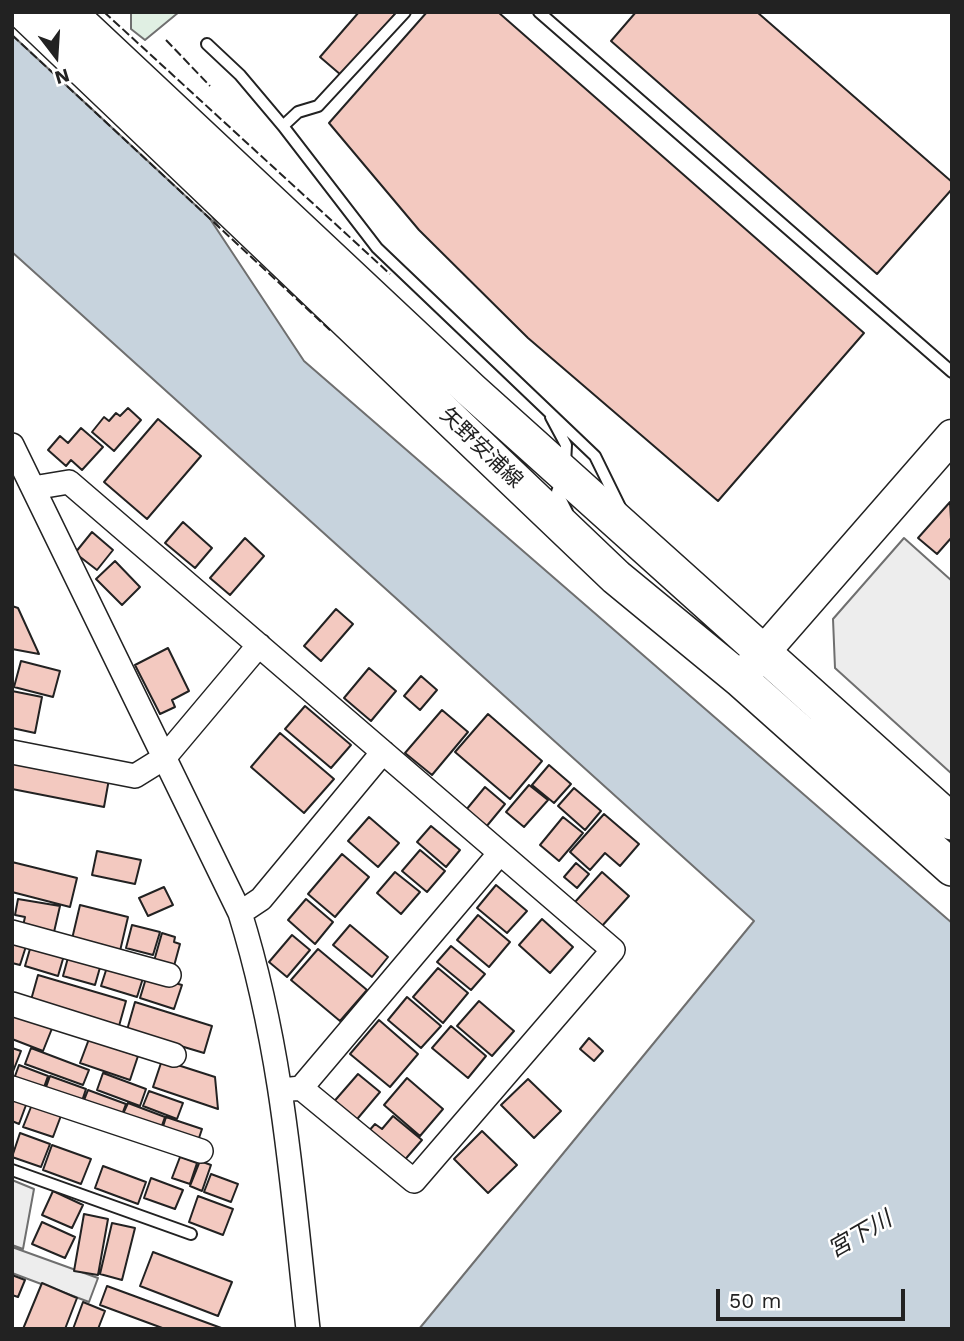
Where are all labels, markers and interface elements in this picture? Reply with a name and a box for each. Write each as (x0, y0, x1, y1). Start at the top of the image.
north arrow (21, 21, 91, 91)
text: N (52, 64, 72, 90)
street label: 矢野安浦線 (434, 402, 528, 494)
water label: 宮下川 (823, 1206, 897, 1264)
scale bar (719, 1274, 908, 1318)
text: 50 m (729, 1288, 781, 1313)

